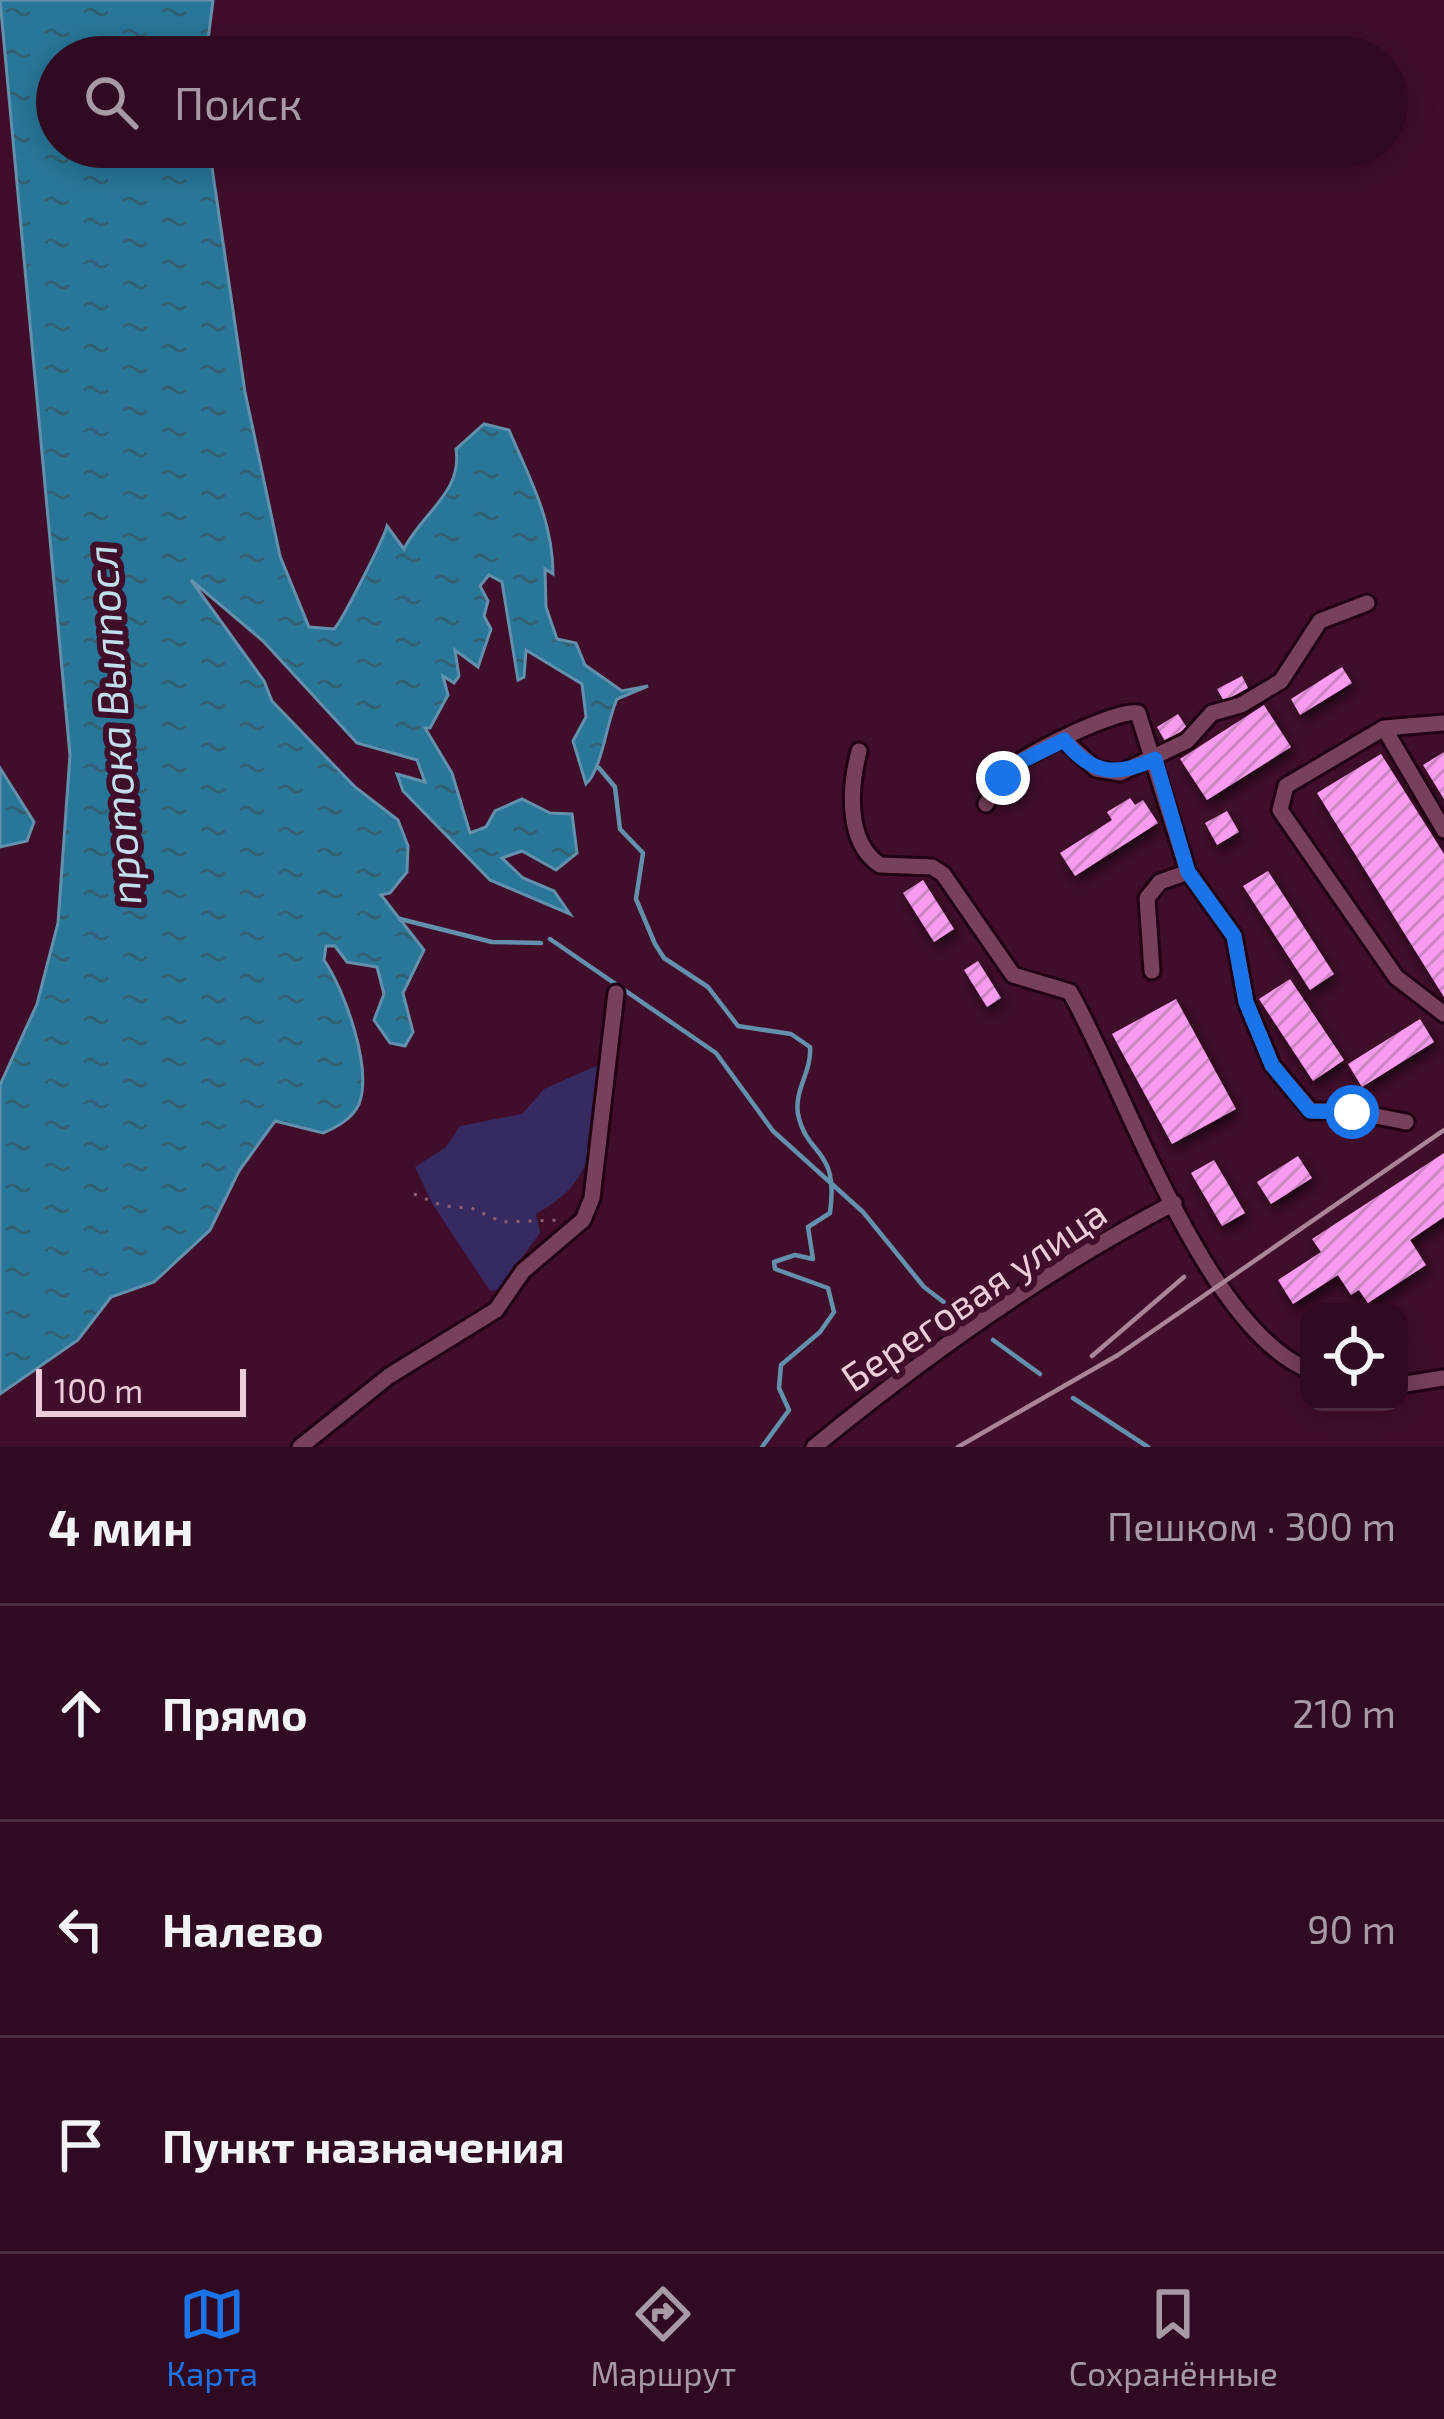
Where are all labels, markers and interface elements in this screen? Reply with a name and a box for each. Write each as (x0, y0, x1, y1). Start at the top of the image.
search box (36, 36, 1408, 168)
icon: search (78, 69, 144, 135)
text: Поиск (174, 75, 302, 129)
water label: протока Вылпосл (74, 543, 150, 907)
route end (976, 751, 1030, 805)
route start (1325, 1085, 1379, 1139)
street label: Береговая улица (831, 1188, 1115, 1401)
map controls (1300, 1303, 1408, 1411)
button: locate (1300, 1303, 1408, 1411)
scale bar (36, 1363, 246, 1416)
text: 100 m (54, 1370, 143, 1410)
text: 4 мин (48, 1495, 194, 1556)
text: Пешком · 300 m (1107, 1502, 1396, 1549)
icon: ahead (48, 1680, 114, 1746)
text: Прямо (162, 1686, 308, 1740)
text: 210 m (1292, 1689, 1396, 1736)
icon: left (48, 1896, 114, 1962)
text: Налево (162, 1902, 324, 1956)
text: 90 m (1307, 1905, 1396, 1952)
icon: arrive (48, 2112, 114, 2178)
text: Пункт назначения (162, 2118, 565, 2172)
tab: Карта (166, 2281, 258, 2393)
tab: Маршрут (590, 2281, 736, 2393)
tab: Сохранённые (1069, 2281, 1278, 2393)

